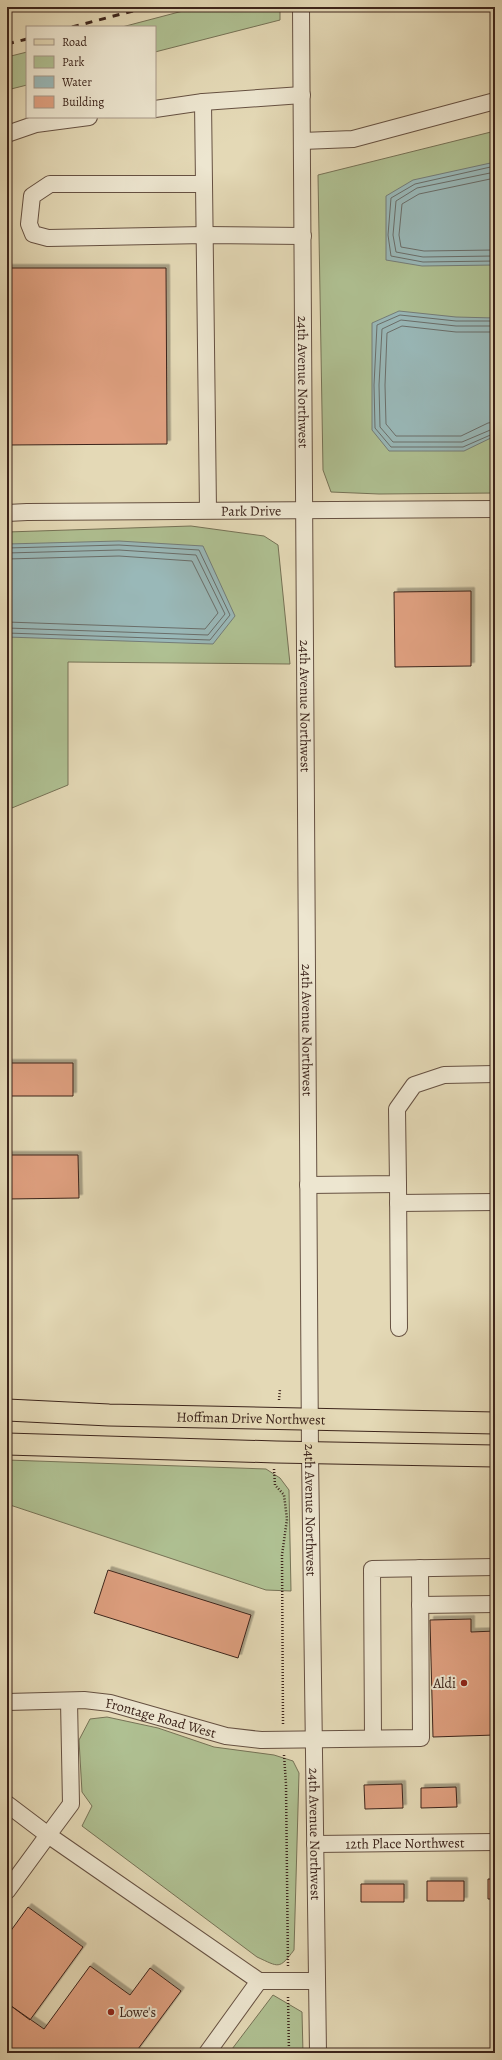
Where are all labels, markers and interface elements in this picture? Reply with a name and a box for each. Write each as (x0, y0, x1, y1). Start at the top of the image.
legend (26, 26, 156, 118)
text: Road (62, 34, 88, 50)
text: Park (62, 54, 85, 70)
text: Water (61, 74, 92, 90)
text: Building (62, 94, 104, 110)
street label: 24th Avenue Northwest (293, 316, 313, 449)
street label: Park Drive (221, 501, 281, 520)
street label: 24th Avenue Northwest (295, 640, 315, 773)
street label: 24th Avenue Northwest (297, 964, 317, 1097)
street label: Hoffman Drive Northwest (176, 1407, 326, 1429)
street label: 24th Avenue Northwest (300, 1444, 321, 1577)
place label: Aldi (432, 1674, 456, 1693)
marker: Aldi (459, 1678, 469, 1688)
street label: Frontage Road West (104, 1693, 219, 1742)
street label: 24th Avenue Northwest (305, 1768, 325, 1901)
street label: 12th Place Northwest (345, 1833, 465, 1853)
place label: Lowe's (119, 2003, 156, 2022)
marker: Lowe's (106, 2007, 116, 2017)

